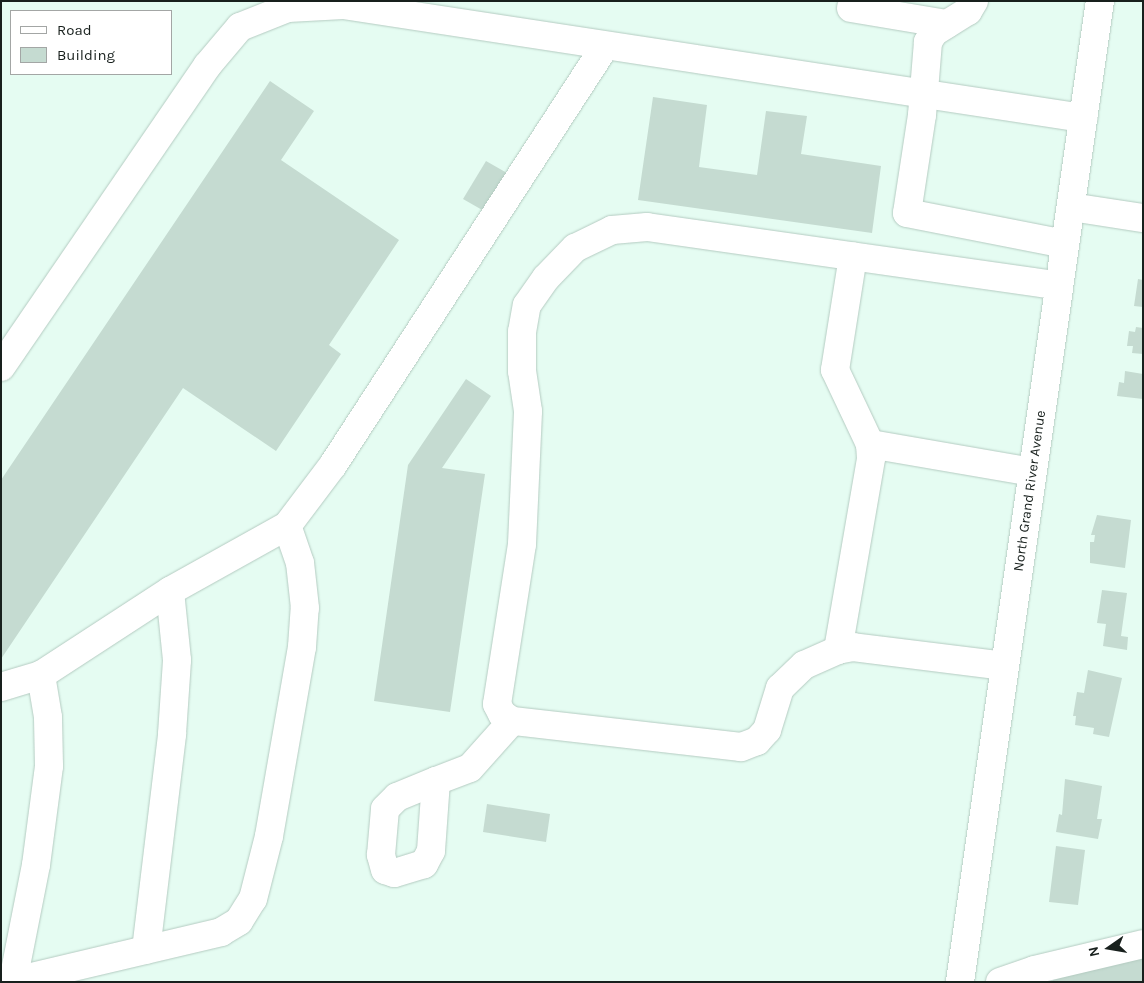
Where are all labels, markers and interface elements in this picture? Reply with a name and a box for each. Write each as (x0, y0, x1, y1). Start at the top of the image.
legend (10, 10, 172, 75)
text: Road (57, 21, 92, 39)
text: Building (57, 46, 115, 64)
street label: North Grand River Avenue (1010, 409, 1050, 573)
north arrow (1084, 923, 1134, 973)
text: N (1084, 945, 1103, 958)

